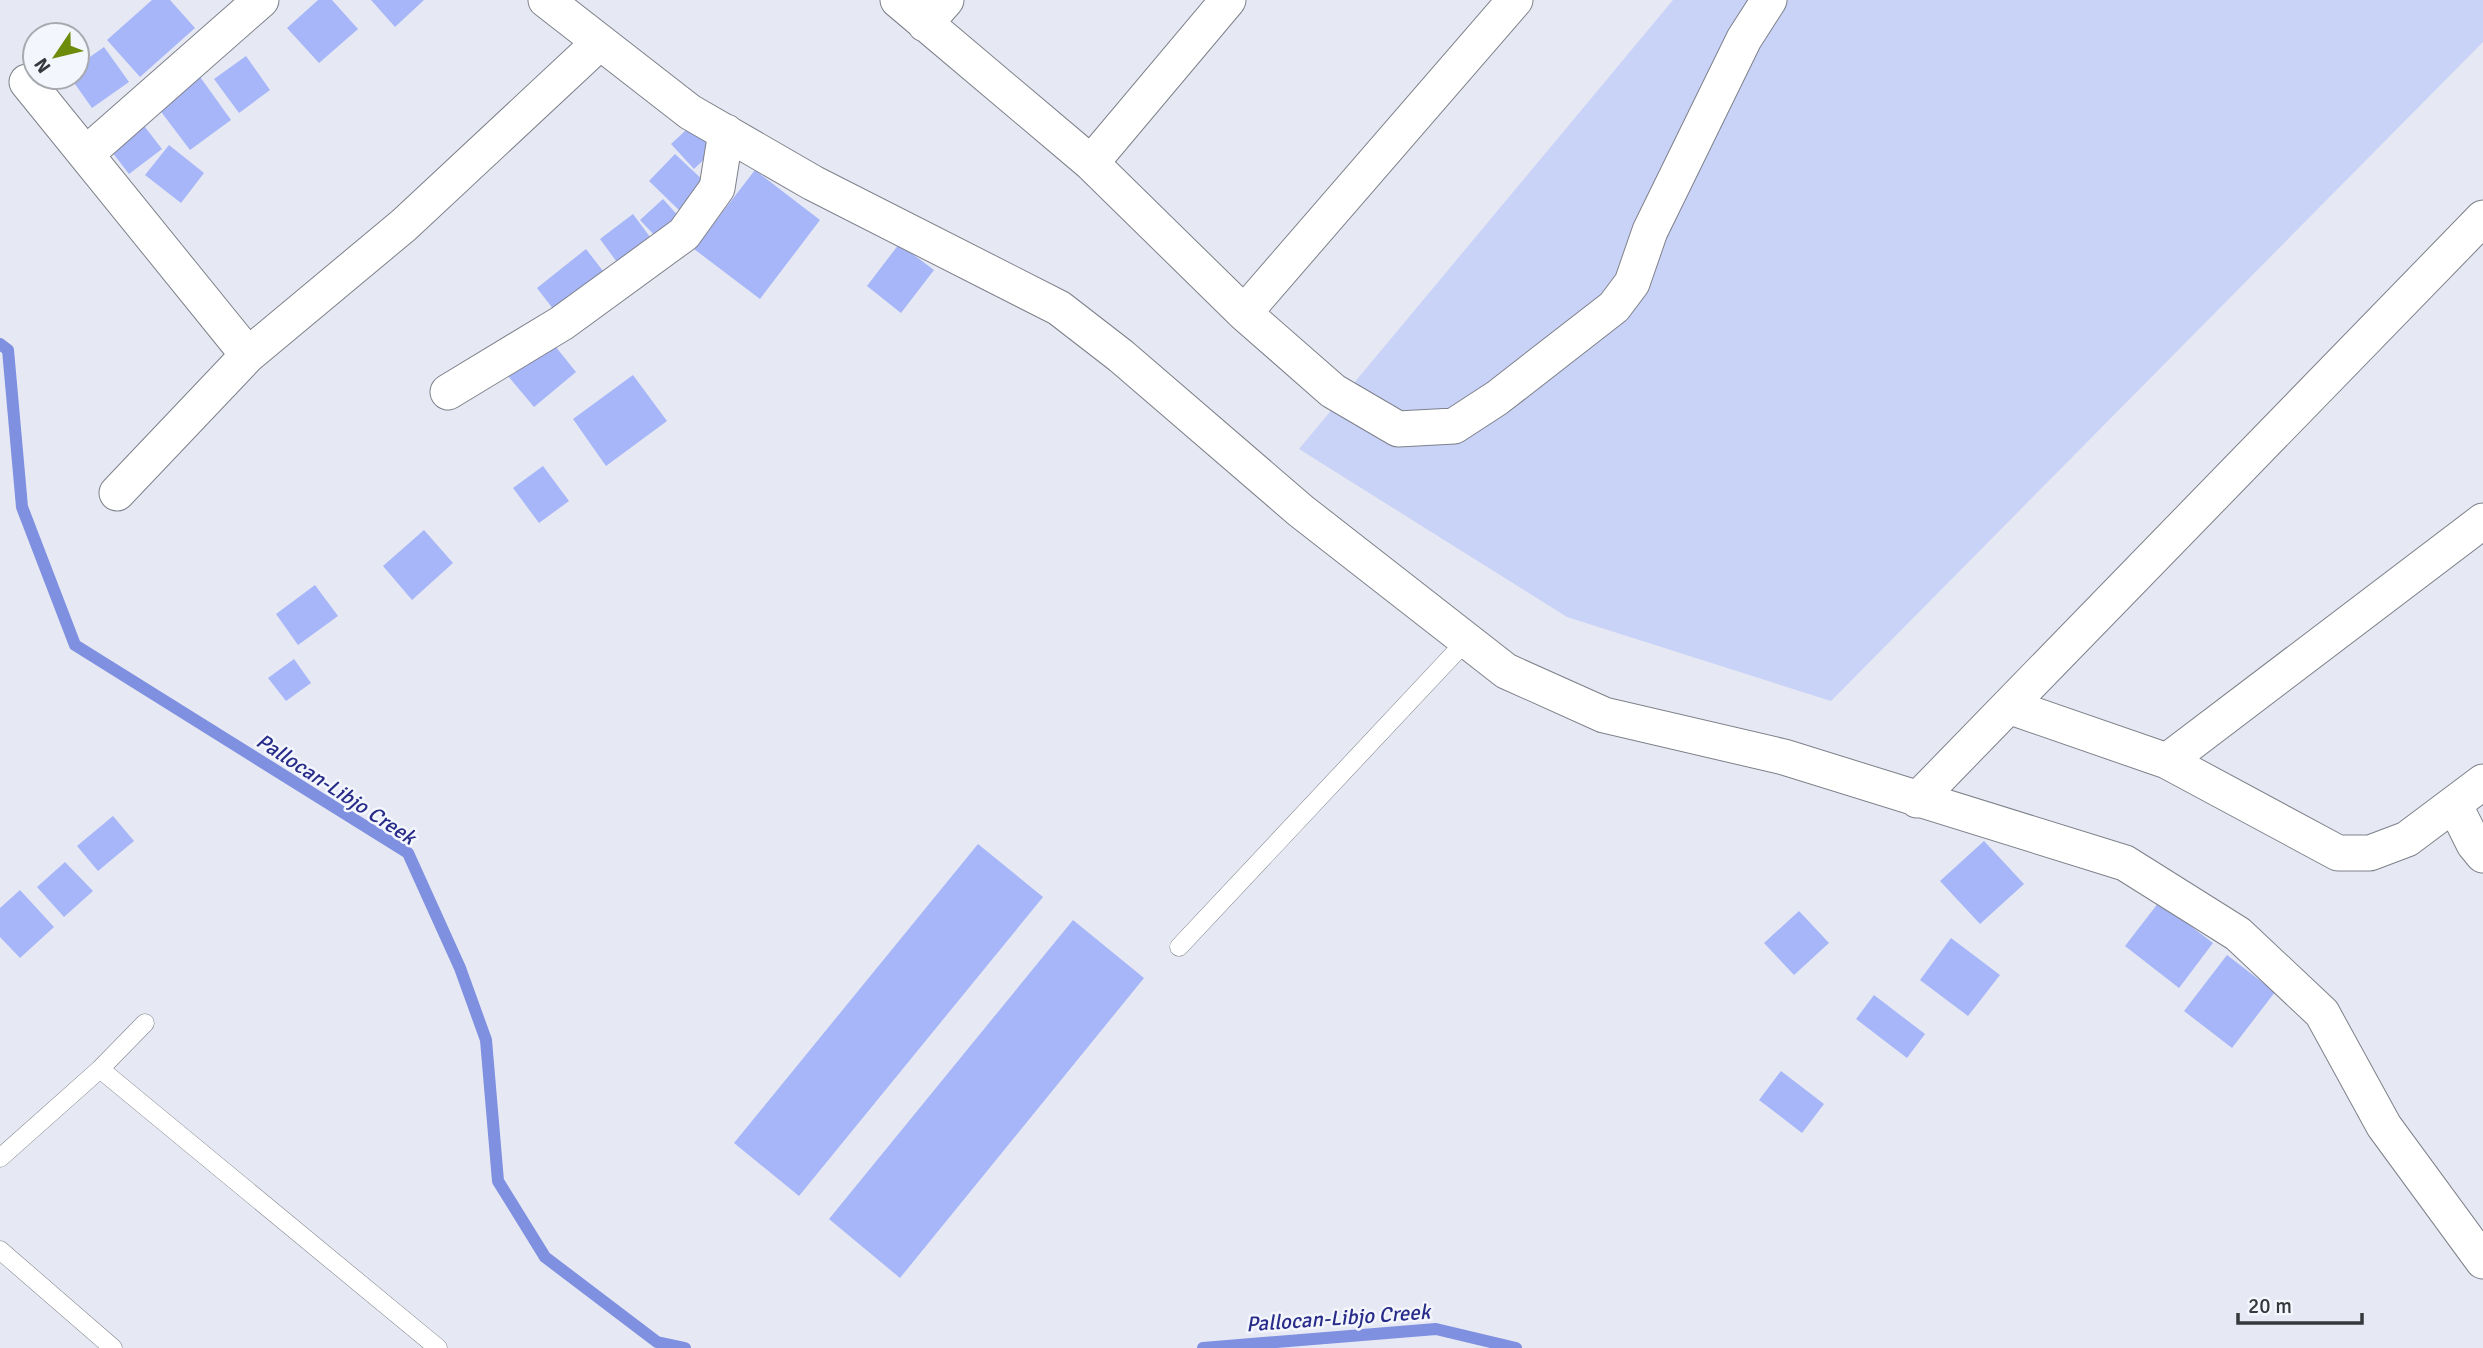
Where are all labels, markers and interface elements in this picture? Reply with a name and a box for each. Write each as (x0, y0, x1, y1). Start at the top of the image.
north arrow (21, 21, 91, 91)
text: N (29, 53, 57, 77)
water label: Pallocan-Libjo Creek (252, 728, 423, 852)
scale bar (2238, 1282, 2362, 1326)
text: 20 m (2248, 1293, 2292, 1319)
water label: Pallocan-Libjo Creek (1245, 1298, 1433, 1337)

